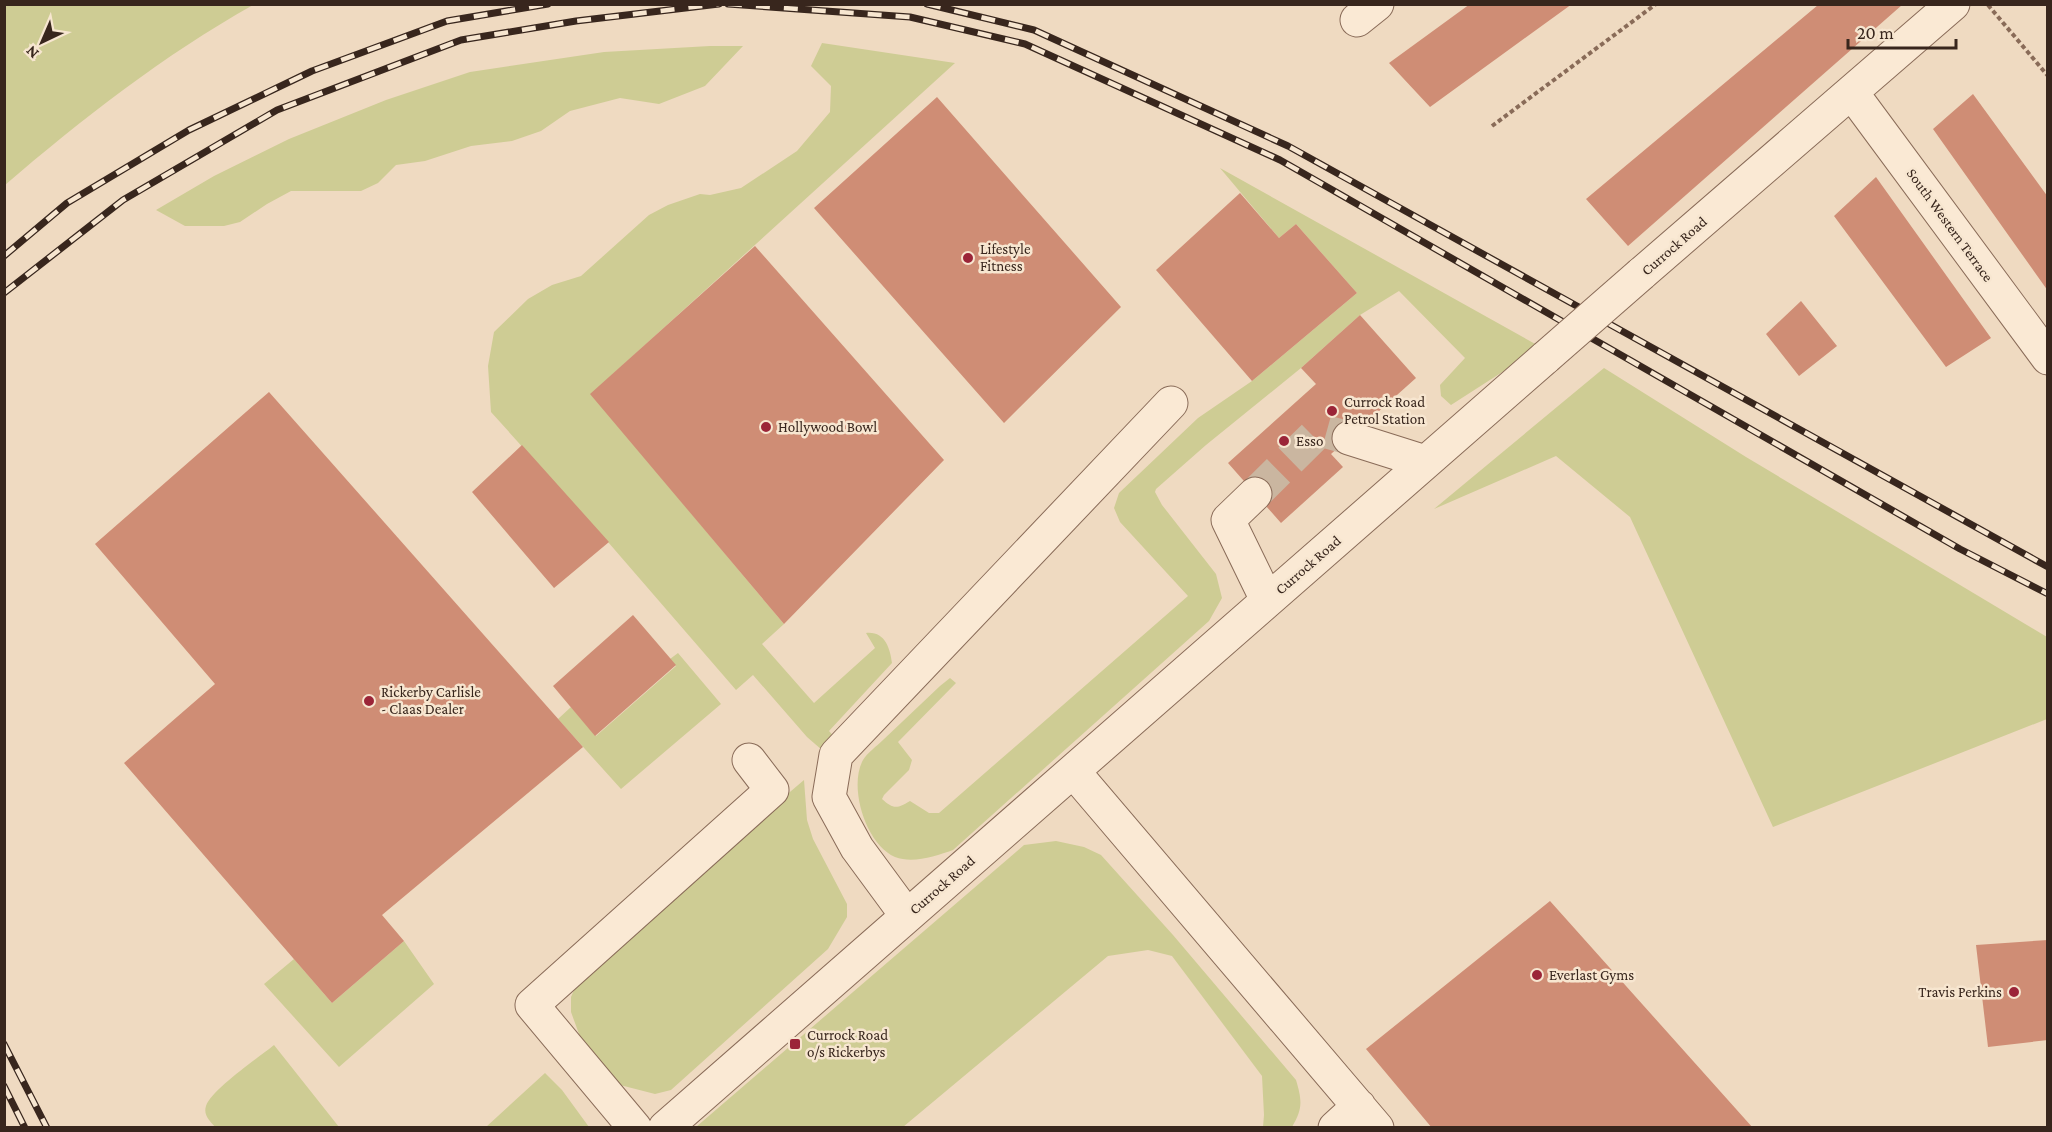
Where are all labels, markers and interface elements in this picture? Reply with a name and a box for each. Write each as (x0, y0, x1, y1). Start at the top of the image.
north arrow (12, 12, 72, 72)
scale bar (1848, 12, 1956, 50)
text: 20 m (1857, 23, 1894, 43)
text: N (22, 42, 42, 62)
street label: South Western Terrace (1904, 165, 1997, 285)
street label: Currock Road (1638, 213, 1710, 279)
place label: Lifestyle Fitness (980, 241, 1031, 274)
marker: Lifestyle Fitness (961, 251, 975, 265)
place label: Currock Road Petrol Station (1344, 394, 1425, 427)
marker: Currock Road Petrol Station (1325, 404, 1339, 418)
place label: Hollywood Bowl (778, 419, 877, 436)
marker: Hollywood Bowl (759, 420, 773, 434)
place label: Esso (1296, 433, 1323, 449)
marker: Esso (1277, 434, 1291, 448)
street label: Currock Road (1272, 532, 1344, 598)
place label: Rickerby Carlisle - Claas Dealer (381, 684, 481, 717)
marker: Rickerby Carlisle - Claas Dealer (362, 694, 376, 708)
street label: Currock Road (906, 852, 978, 918)
place label: Everlast Gyms (1549, 967, 1634, 984)
marker: Everlast Gyms (1530, 968, 1544, 982)
place label: Travis Perkins (1918, 984, 2002, 1000)
marker: Travis Perkins (2007, 985, 2021, 999)
place label: Currock Road o/s Rickerbys (807, 1027, 888, 1061)
marker: Currock Road o/s Rickerbys (788, 1037, 802, 1051)

